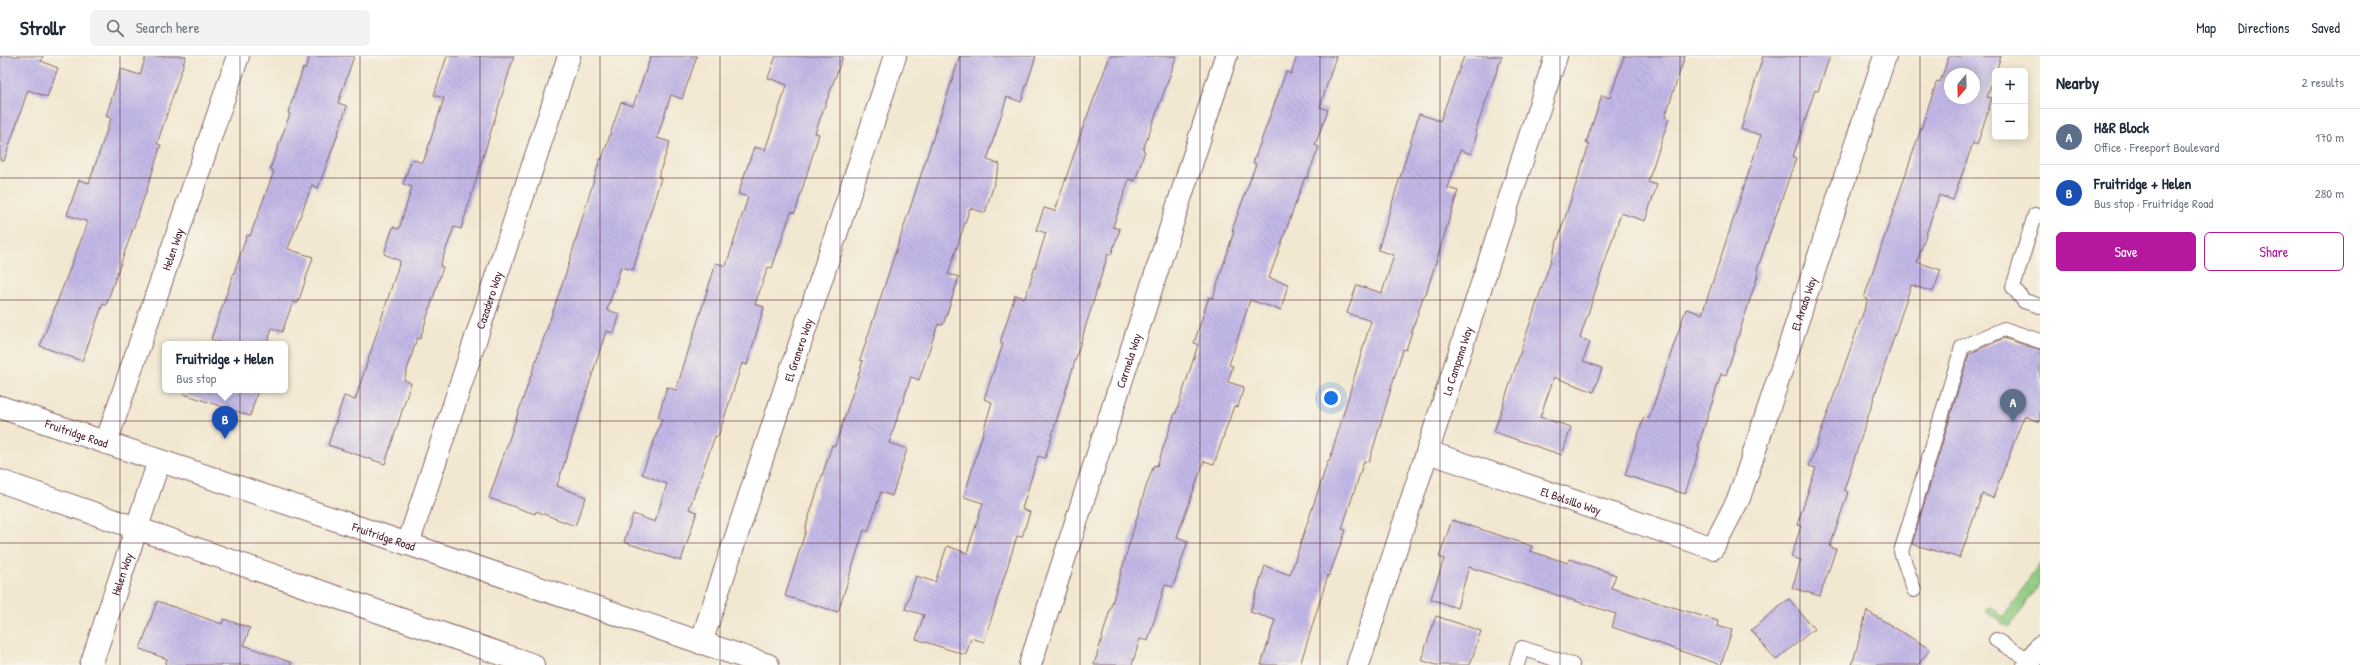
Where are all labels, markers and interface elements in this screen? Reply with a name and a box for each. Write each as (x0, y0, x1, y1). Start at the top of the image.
search box (90, 10, 370, 46)
text: Strollr (20, 15, 66, 41)
icon: search (104, 17, 126, 39)
text: Search here (136, 17, 200, 38)
text: Map (2196, 18, 2216, 37)
text: Directions (2238, 18, 2289, 37)
text: Saved (2311, 18, 2340, 37)
north arrow (1944, 68, 1980, 104)
map controls (1992, 68, 2028, 140)
button: + (1992, 68, 2028, 104)
text: Nearby (2056, 71, 2099, 94)
text: 2 results (2302, 73, 2344, 91)
button: − (1992, 104, 2028, 140)
text: H&R Block (2094, 117, 2149, 138)
text: A (2066, 128, 2072, 146)
text: 170 m (2315, 128, 2344, 146)
text: Office · Freeport Boulevard (2094, 138, 2219, 156)
text: Fruitridge + Helen (2094, 173, 2191, 194)
text: B (2066, 184, 2072, 202)
text: 280 m (2315, 184, 2344, 202)
text: Bus stop · Fruitridge Road (2094, 194, 2213, 212)
street label: Helen Way (157, 226, 187, 272)
button: Save (2056, 232, 2196, 271)
button: Share (2204, 232, 2344, 271)
street label: Cazadero Way (471, 269, 506, 331)
street label: El Arado Way (1786, 274, 1820, 333)
street label: El Granero Way (780, 316, 816, 384)
street label: La Campana Way (1438, 324, 1476, 397)
street label: Carmela Way (1111, 331, 1145, 390)
popup (162, 341, 288, 393)
text: Fruitridge + Helen (176, 348, 274, 369)
text: Bus stop (176, 369, 216, 387)
your location (1321, 388, 1341, 408)
pin: A (2000, 389, 2026, 422)
pin: B (212, 406, 238, 439)
street label: Fruitridge Road (42, 414, 111, 451)
street label: El Bolsillo Way (1539, 482, 1604, 518)
street label: Fruitridge Road (349, 517, 418, 555)
street label: Helen Way (106, 550, 136, 597)

